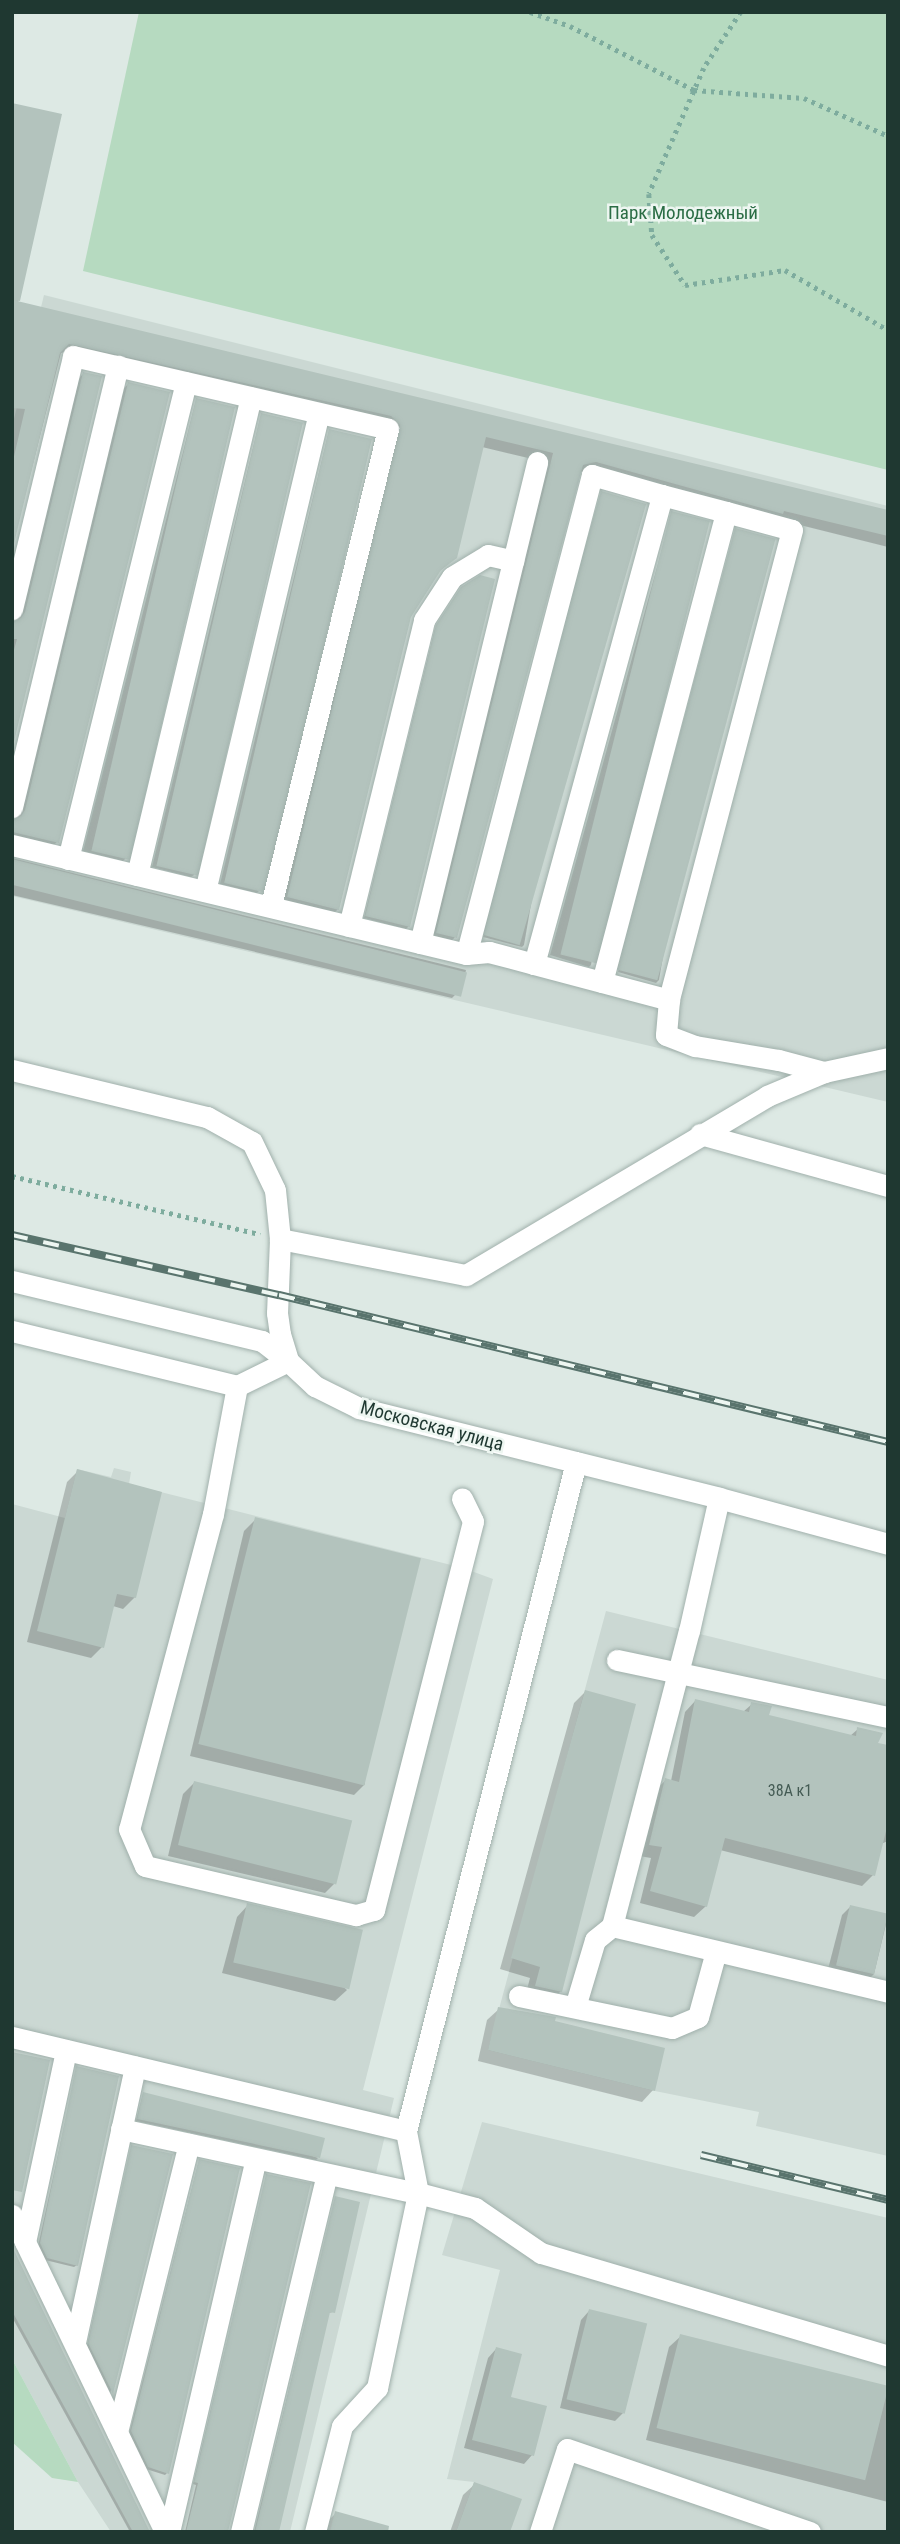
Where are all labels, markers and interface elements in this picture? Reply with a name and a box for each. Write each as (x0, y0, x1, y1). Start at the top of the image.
park label: Парк Молодежный (608, 202, 758, 224)
street label: Московская улица (358, 1396, 506, 1456)
house number: 38А к1 (768, 1781, 812, 1801)

